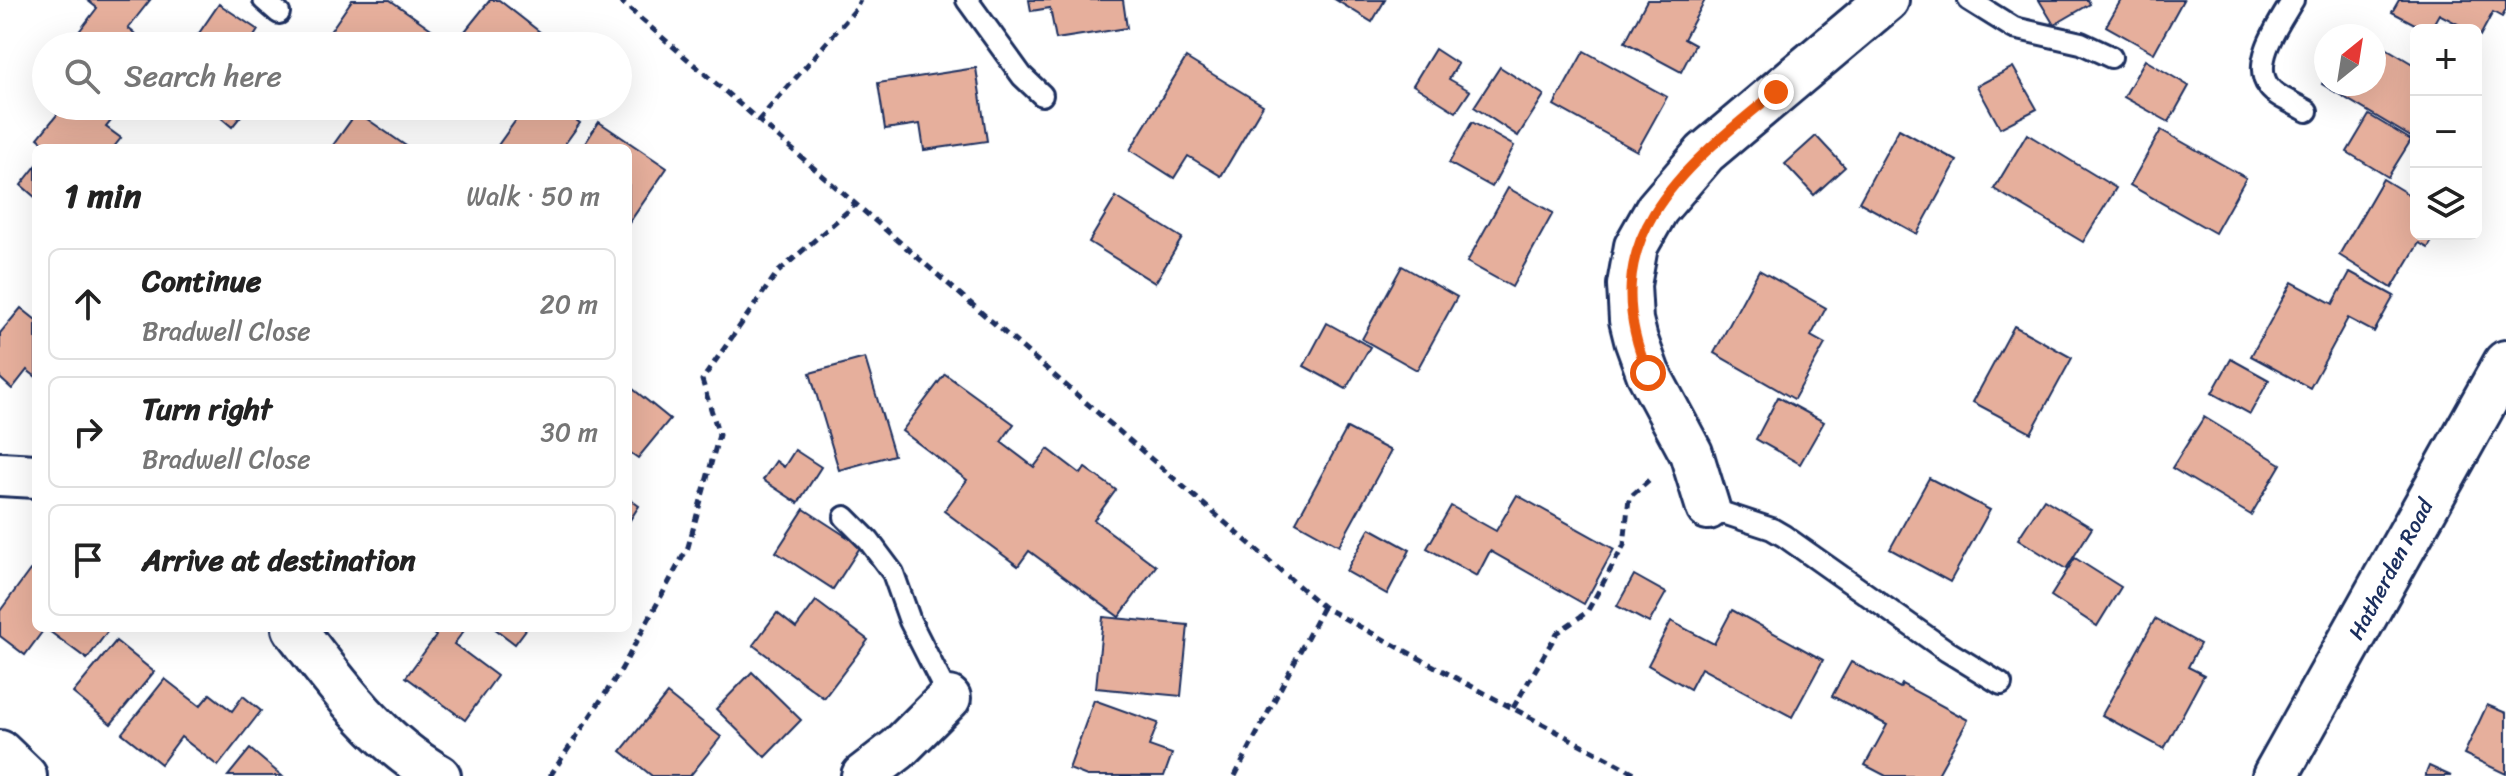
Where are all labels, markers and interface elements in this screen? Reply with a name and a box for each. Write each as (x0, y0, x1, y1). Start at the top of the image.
north arrow (2314, 24, 2386, 96)
map controls (2410, 24, 2482, 240)
button: + (2410, 24, 2482, 96)
search box (32, 32, 632, 120)
text: Search here (124, 49, 282, 103)
icon: search (60, 54, 104, 98)
route end (1758, 74, 1794, 110)
button: − (2410, 96, 2482, 168)
text: 1 min (64, 166, 141, 226)
button: layers (2410, 168, 2482, 240)
text: Walk · 50 m (466, 173, 600, 219)
text: Continue (142, 254, 261, 308)
text: 20 m (540, 281, 598, 327)
icon: ahead (66, 282, 110, 326)
text: Bradwell Close (142, 308, 311, 354)
route start (1630, 355, 1666, 391)
text: Turn right (142, 382, 272, 436)
text: 30 m (541, 409, 598, 455)
icon: right (66, 410, 110, 454)
text: Bradwell Close (142, 436, 311, 482)
street label: Hatherden Road (2337, 490, 2445, 647)
text: Arrive at destination (142, 533, 416, 587)
icon: arrive (66, 538, 110, 582)

